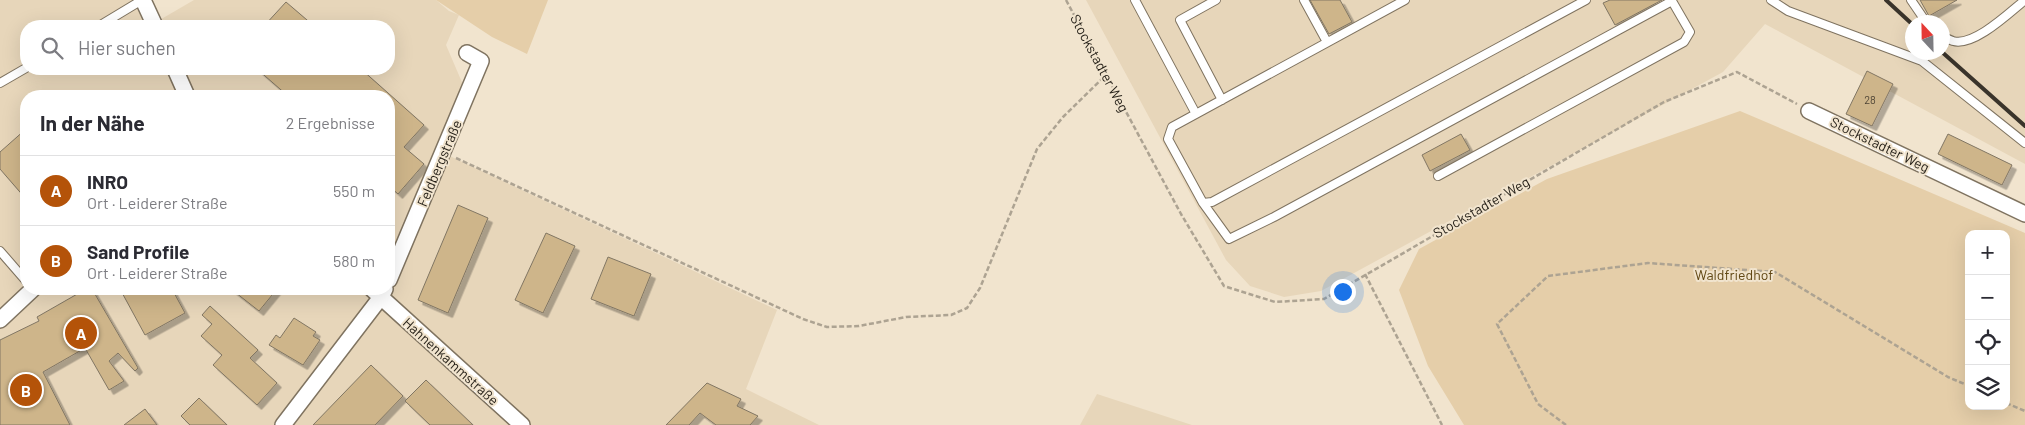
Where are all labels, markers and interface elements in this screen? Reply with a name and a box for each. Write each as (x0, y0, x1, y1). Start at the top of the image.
street label: Stockstadter Weg (1067, 11, 1133, 115)
north arrow (1905, 15, 1950, 60)
search box (20, 20, 395, 75)
icon: search (38, 34, 66, 62)
text: Hier suchen (78, 36, 176, 59)
house number: 28 (1864, 93, 1876, 106)
text: In der Nähe (40, 110, 145, 135)
text: 2 Ergebnisse (286, 113, 375, 132)
street label: Stockstadter Weg (1828, 113, 1932, 175)
street label: Feldbergstraße (413, 117, 465, 209)
text: INRO (87, 170, 128, 193)
street label: Stockstadter Weg (1430, 173, 1532, 241)
text: A (51, 181, 61, 200)
text: 550 m (333, 181, 375, 200)
text: Ort · Leiderer Straße (87, 193, 227, 212)
map controls (1965, 230, 2010, 410)
button: + (1965, 230, 2010, 275)
text: Sand Profile (87, 240, 189, 263)
text: B (51, 251, 61, 270)
text: 580 m (333, 251, 375, 270)
text: Ort · Leiderer Straße (87, 263, 227, 282)
park label: Waldfriedhof (1695, 266, 1773, 283)
button: − (1965, 275, 2010, 320)
your location (1330, 279, 1356, 305)
pin: A (65, 314, 97, 352)
street label: Hahnenkammstraße (400, 314, 502, 408)
button: locate (1965, 320, 2010, 365)
button: layers (1965, 365, 2010, 410)
pin: B (10, 371, 42, 409)

